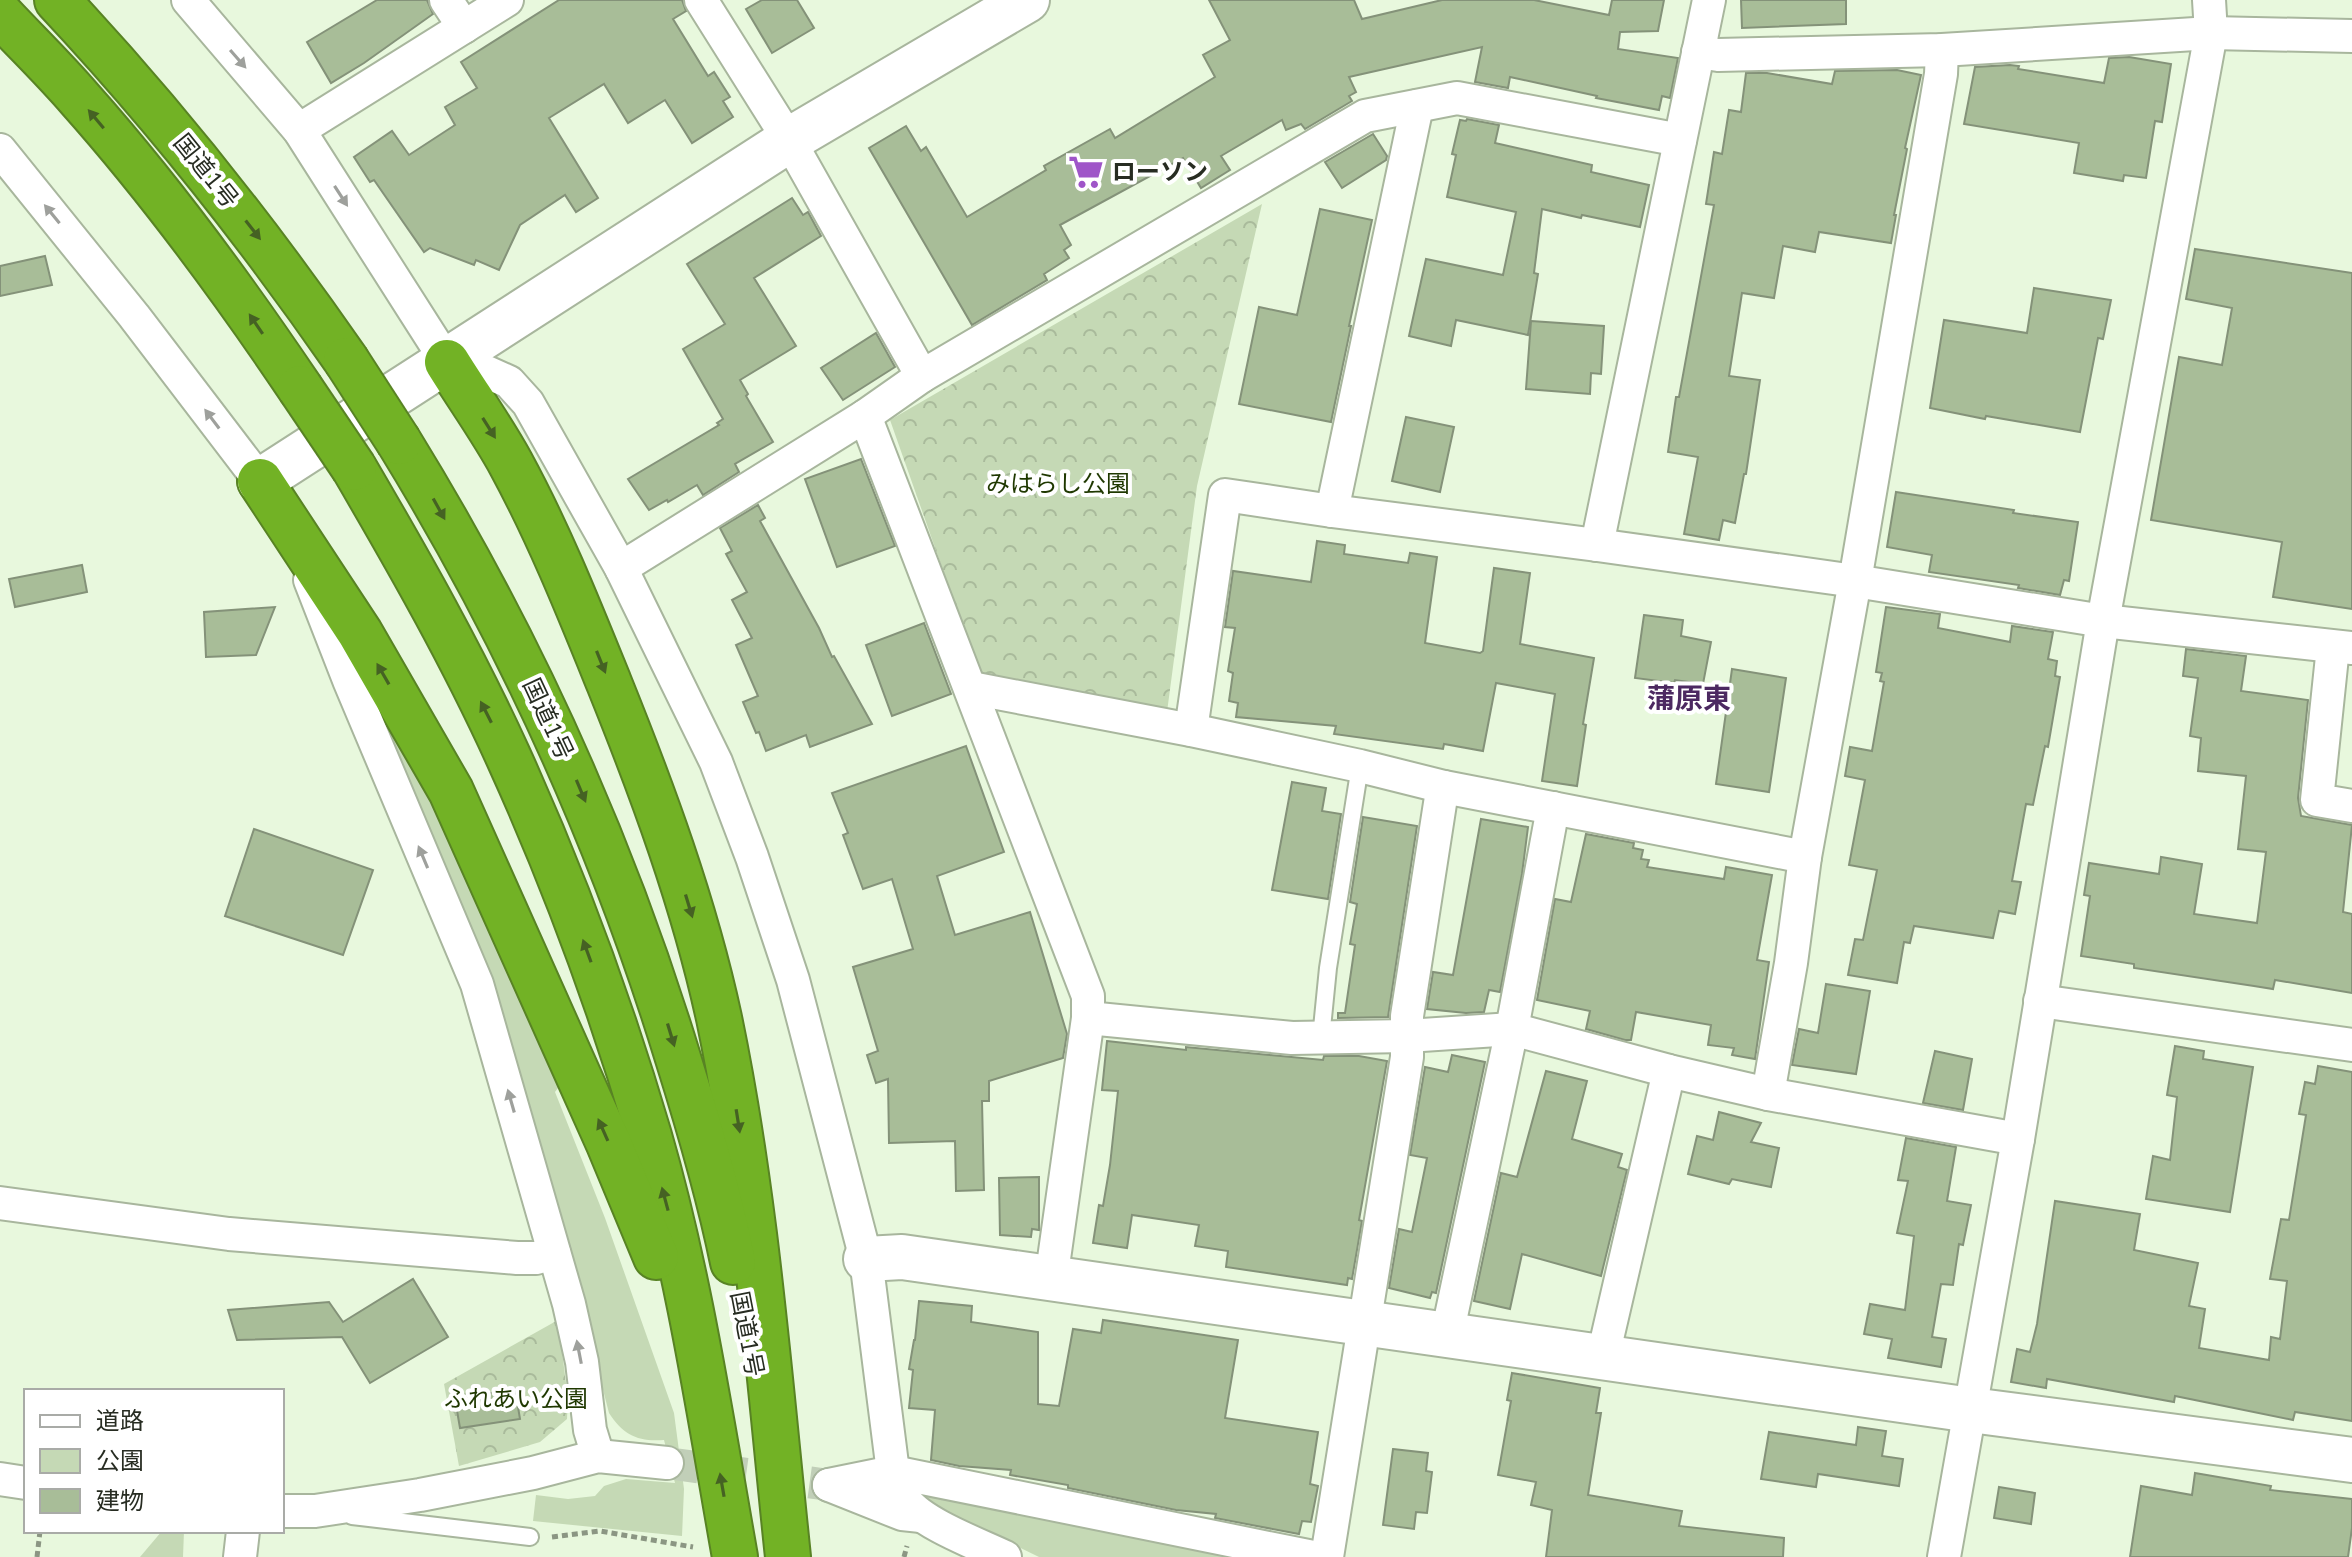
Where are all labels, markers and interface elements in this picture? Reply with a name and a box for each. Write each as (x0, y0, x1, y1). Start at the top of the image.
one-way arrow (229, 49, 246, 69)
one-way arrow (88, 109, 105, 129)
street label: 国道1号 (166, 127, 246, 215)
supermarket icon: ローソン (1067, 153, 1105, 191)
place label: ローソン (1112, 156, 1208, 188)
one-way arrow (333, 185, 347, 207)
one-way arrow (44, 204, 61, 224)
one-way arrow (244, 220, 260, 240)
one-way arrow (249, 313, 264, 334)
one-way arrow (205, 409, 221, 429)
one-way arrow (481, 417, 495, 439)
park label: みはらし公園 (986, 468, 1130, 500)
one-way arrow (432, 498, 446, 520)
one-way arrow (594, 650, 607, 674)
one-way arrow (376, 663, 390, 685)
street label: 国道1号 (515, 673, 581, 765)
district label: 蒲原東 (1647, 680, 1731, 718)
one-way arrow (479, 700, 493, 723)
one-way arrow (574, 779, 587, 803)
one-way arrow (417, 845, 430, 869)
one-way arrow (683, 895, 696, 919)
one-way arrow (580, 939, 593, 963)
one-way arrow (665, 1023, 678, 1047)
one-way arrow (504, 1089, 516, 1114)
one-way arrow (732, 1108, 745, 1133)
one-way arrow (596, 1118, 610, 1142)
one-way arrow (659, 1187, 671, 1212)
street label: 国道1号 (723, 1289, 771, 1379)
one-way arrow (573, 1339, 585, 1364)
park label: ふれあい公園 (444, 1383, 588, 1415)
legend (24, 1389, 284, 1533)
text: 道路 (96, 1405, 144, 1437)
text: 公園 (96, 1445, 144, 1477)
one-way arrow (716, 1472, 728, 1497)
text: 建物 (96, 1485, 144, 1517)

